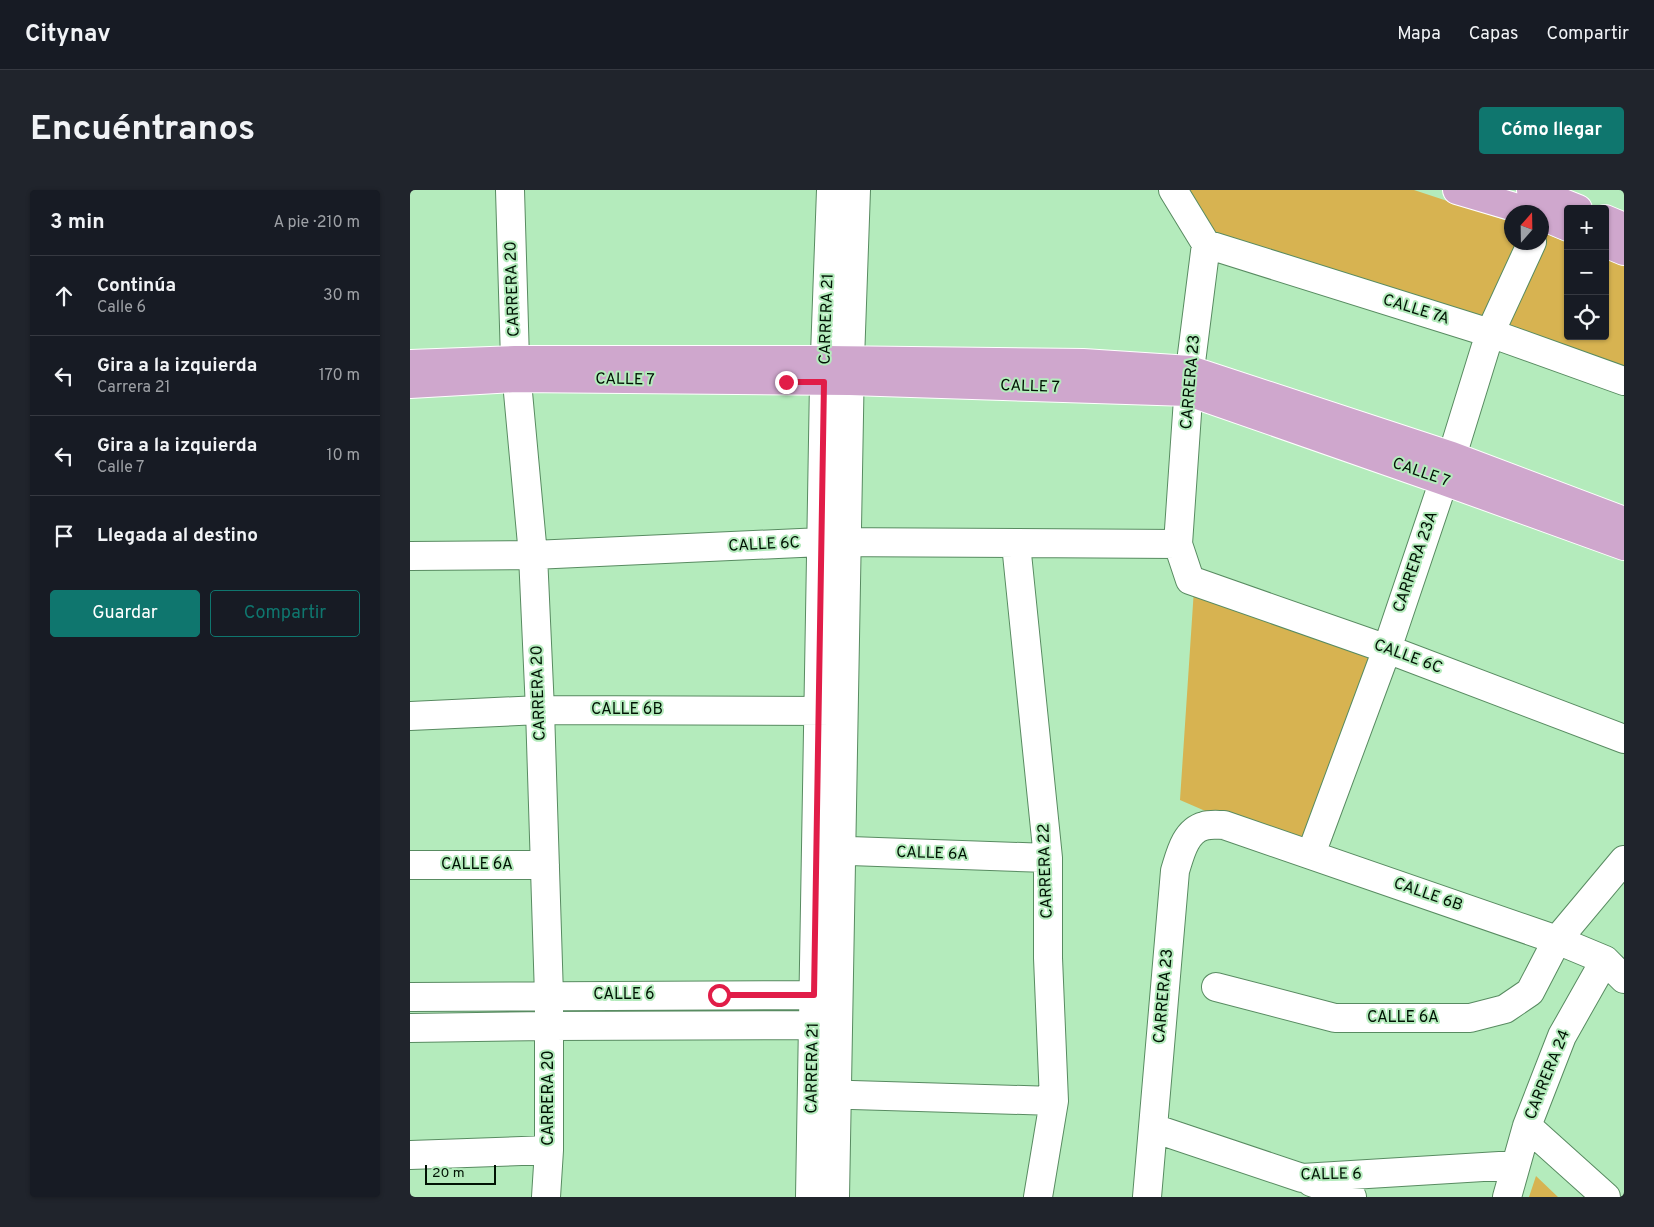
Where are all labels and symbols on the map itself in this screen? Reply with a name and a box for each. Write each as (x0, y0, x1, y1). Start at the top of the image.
north arrow (1504, 205, 1549, 250)
street label: CARRERA 20 (501, 241, 525, 337)
street label: CARRERA 21 (815, 273, 839, 365)
street label: CALLE 7A (1380, 290, 1452, 330)
street label: CARRERA 23 (1177, 334, 1205, 430)
street label: CALLE 7 (595, 369, 655, 391)
route end (775, 371, 798, 394)
street label: CALLE 7 (1000, 376, 1060, 398)
street label: CALLE 7 (1390, 454, 1452, 492)
street label: CARRERA 23A (1389, 509, 1443, 615)
street label: CALLE 6C (728, 533, 800, 557)
street label: CALLE 6C (1371, 635, 1445, 679)
street label: CARRERA 20 (527, 645, 551, 741)
street label: CALLE 6B (591, 700, 663, 720)
street label: CARRERA 22 (1034, 823, 1058, 919)
street label: CALLE 6A (896, 843, 968, 865)
street label: CALLE 6A (441, 855, 513, 875)
street label: CALLE 6B (1391, 874, 1465, 916)
street label: CARRERA 23 (1150, 948, 1178, 1044)
route start (708, 984, 731, 1007)
street label: CALLE 6 (593, 985, 655, 1005)
street label: CALLE 6A (1367, 1008, 1439, 1028)
street label: CARRERA 21 (802, 1022, 824, 1114)
street label: CARRERA 24 (1521, 1027, 1575, 1123)
street label: CARRERA 20 (539, 1050, 559, 1146)
scale bar (425, 1162, 496, 1185)
street label: CALLE 6 (1300, 1164, 1362, 1186)

